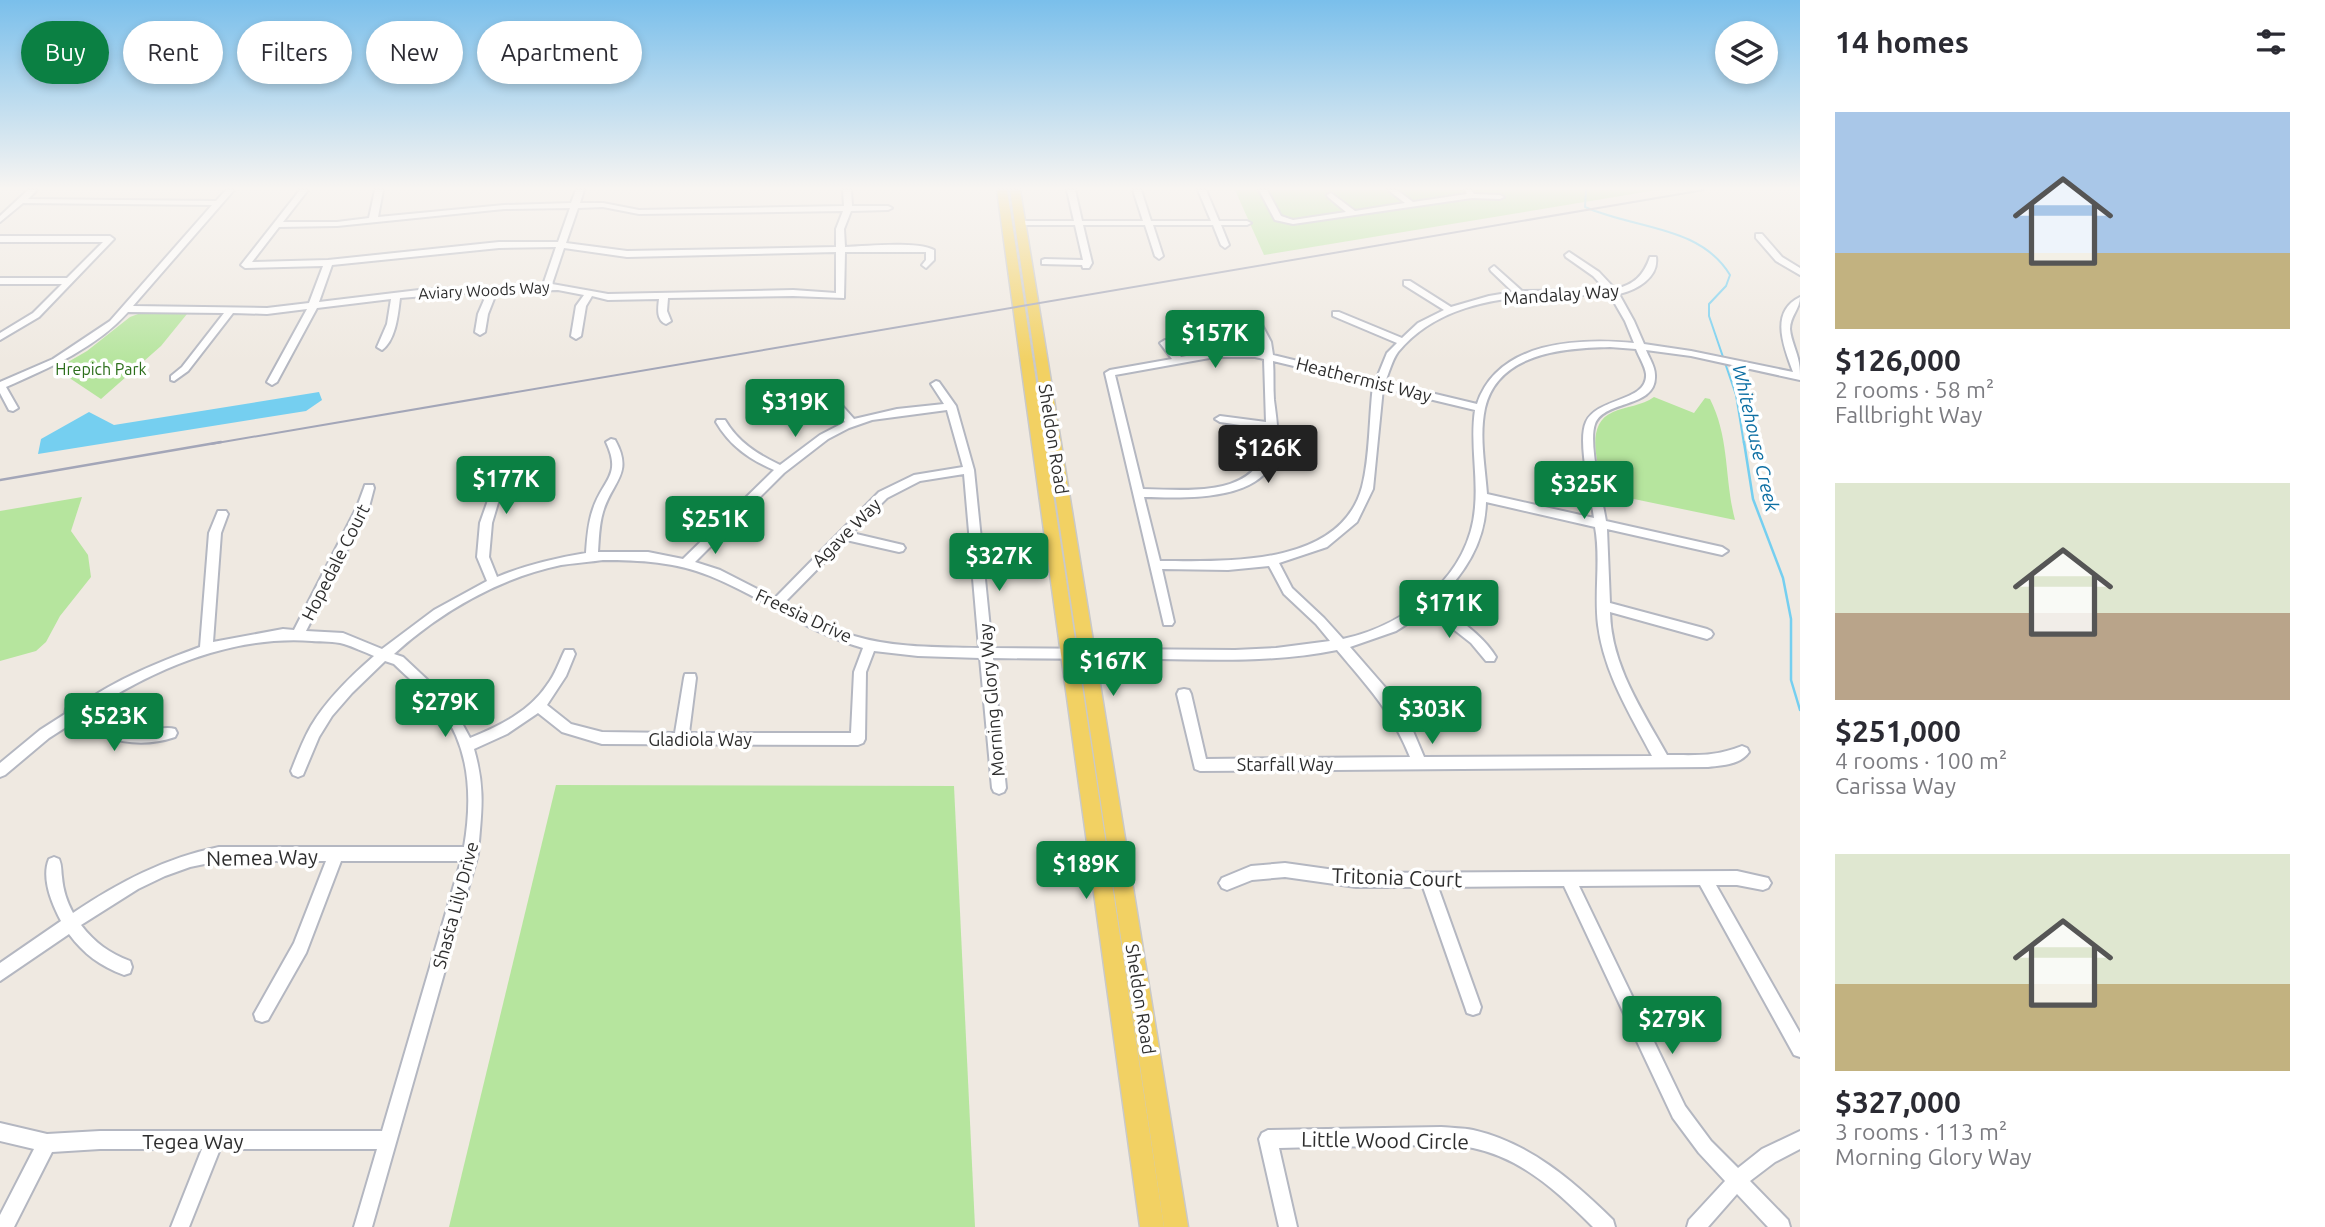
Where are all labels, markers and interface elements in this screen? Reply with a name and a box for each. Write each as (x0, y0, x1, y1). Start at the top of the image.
chip: Buy (21, 21, 109, 84)
chip: Rent (123, 21, 223, 84)
chip: Filters (237, 21, 352, 84)
chip: New (366, 21, 463, 84)
chip: Apartment (477, 21, 642, 84)
map controls (1715, 21, 1778, 84)
button: layers (1715, 21, 1778, 84)
icon: filters (2252, 23, 2290, 61)
text: 14 homes (1835, 25, 1969, 59)
icon: home (2000, 158, 2126, 284)
street label: Aviary Woods Way (418, 278, 550, 302)
street label: Mandalay Way (1502, 280, 1620, 308)
pin: $157K (1166, 310, 1264, 370)
text: $157K (1181, 320, 1249, 345)
text: $126,000 (1835, 343, 1961, 377)
street label: Heathermist Way (1294, 352, 1434, 406)
park label: Hrepich Park (55, 360, 147, 378)
water label: Whitehouse Creek (1728, 362, 1784, 514)
text: 2 rooms · 58 m² (1835, 377, 1994, 402)
pin: $319K (746, 380, 844, 439)
street label: Sheldon Road (1035, 382, 1073, 496)
text: $319K (761, 389, 829, 414)
text: Fallbright Way (1835, 402, 1982, 427)
pin: $126K (1219, 426, 1317, 485)
text: $126K (1234, 435, 1302, 460)
pin: $177K (457, 456, 555, 516)
pin: $325K (1535, 462, 1633, 521)
text: $177K (472, 466, 540, 491)
text: $325K (1550, 471, 1618, 496)
street label: Agave Way (808, 493, 885, 570)
pin: $251K (666, 496, 764, 556)
street label: Hopedale Court (297, 501, 373, 623)
text: $251K (681, 506, 749, 531)
icon: home (2000, 529, 2126, 655)
pin: $327K (950, 534, 1048, 593)
text: $327K (965, 543, 1033, 568)
pin: $171K (1400, 580, 1498, 640)
street label: Freesia Drive (753, 584, 855, 646)
text: $171K (1415, 590, 1483, 615)
street label: Morning Glory Way (974, 622, 1008, 777)
pin: $167K (1064, 638, 1162, 698)
text: $167K (1079, 648, 1147, 673)
pin: $279K (396, 680, 494, 739)
pin: $303K (1383, 686, 1481, 746)
text: $279K (411, 689, 479, 714)
pin: $523K (65, 694, 163, 753)
text: $303K (1398, 696, 1466, 721)
text: $523K (80, 703, 148, 728)
text: $251,000 (1835, 714, 1961, 748)
street label: Gladiola Way (648, 729, 752, 749)
text: 4 rooms · 100 m² (1835, 748, 2007, 773)
street label: Starfall Way (1237, 754, 1334, 774)
text: Carissa Way (1835, 773, 1956, 798)
street label: Shasta Lily Drive (428, 839, 482, 971)
pin: $189K (1037, 842, 1135, 901)
street label: Nemea Way (206, 844, 318, 870)
text: $189K (1052, 851, 1120, 876)
street label: Tritonia Court (1331, 863, 1463, 891)
icon: home (2000, 900, 2126, 1026)
street label: Sheldon Road (1122, 942, 1160, 1056)
pin: $279K (1623, 996, 1721, 1056)
text: $279K (1638, 1006, 1706, 1031)
text: $327,000 (1835, 1085, 1961, 1119)
text: 3 rooms · 113 m² (1835, 1119, 2007, 1144)
street label: Little Wood Circle (1301, 1127, 1469, 1153)
street label: Tegea Way (142, 1129, 244, 1153)
text: Morning Glory Way (1835, 1144, 2032, 1169)

